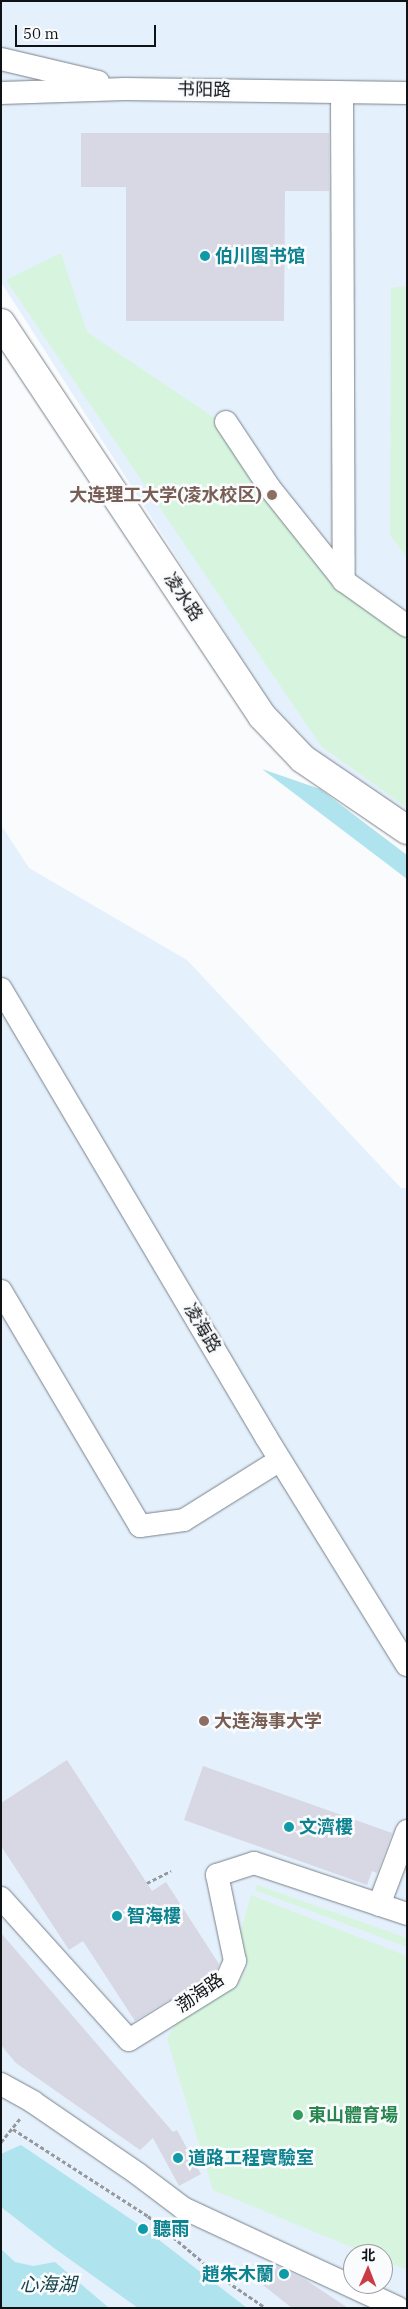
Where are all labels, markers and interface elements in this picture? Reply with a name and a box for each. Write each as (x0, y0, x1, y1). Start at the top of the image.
scale bar (18, 15, 159, 47)
text: 50 m (23, 24, 59, 43)
street label: 书阳路 (177, 79, 231, 101)
place label: 伯川图书馆 (215, 245, 305, 267)
marker: 伯川图书馆 (199, 250, 211, 262)
place label: 大连理工大学(凌水校区) (69, 484, 262, 506)
marker: 大连理工大学(凌水校区) (266, 489, 278, 501)
street label: 凌水路 (159, 569, 207, 625)
street label: 凌海路 (179, 1299, 225, 1357)
place label: 大连海事大学 (214, 1710, 322, 1732)
marker: 大连海事大学 (198, 1715, 210, 1727)
place label: 文濟樓 (299, 1816, 353, 1838)
marker: 文濟樓 (283, 1821, 295, 1833)
place label: 智海樓 (127, 1905, 181, 1927)
marker: 智海樓 (111, 1910, 123, 1922)
street label: 渤海路 (172, 1969, 228, 2017)
place label: 東山體育場 (308, 2104, 398, 2126)
marker: 東山體育場 (292, 2109, 304, 2121)
place label: 道路工程實驗室 (188, 2147, 314, 2169)
marker: 道路工程實驗室 (172, 2152, 184, 2164)
place label: 聽雨 (153, 2218, 189, 2240)
marker: 聽雨 (137, 2223, 149, 2235)
north arrow (343, 2244, 393, 2294)
text: 北 (361, 2246, 375, 2264)
place label: 趙朱木蘭 (202, 2263, 274, 2285)
marker: 趙朱木蘭 (278, 2268, 290, 2280)
water label: 心海湖 (20, 2274, 76, 2296)

